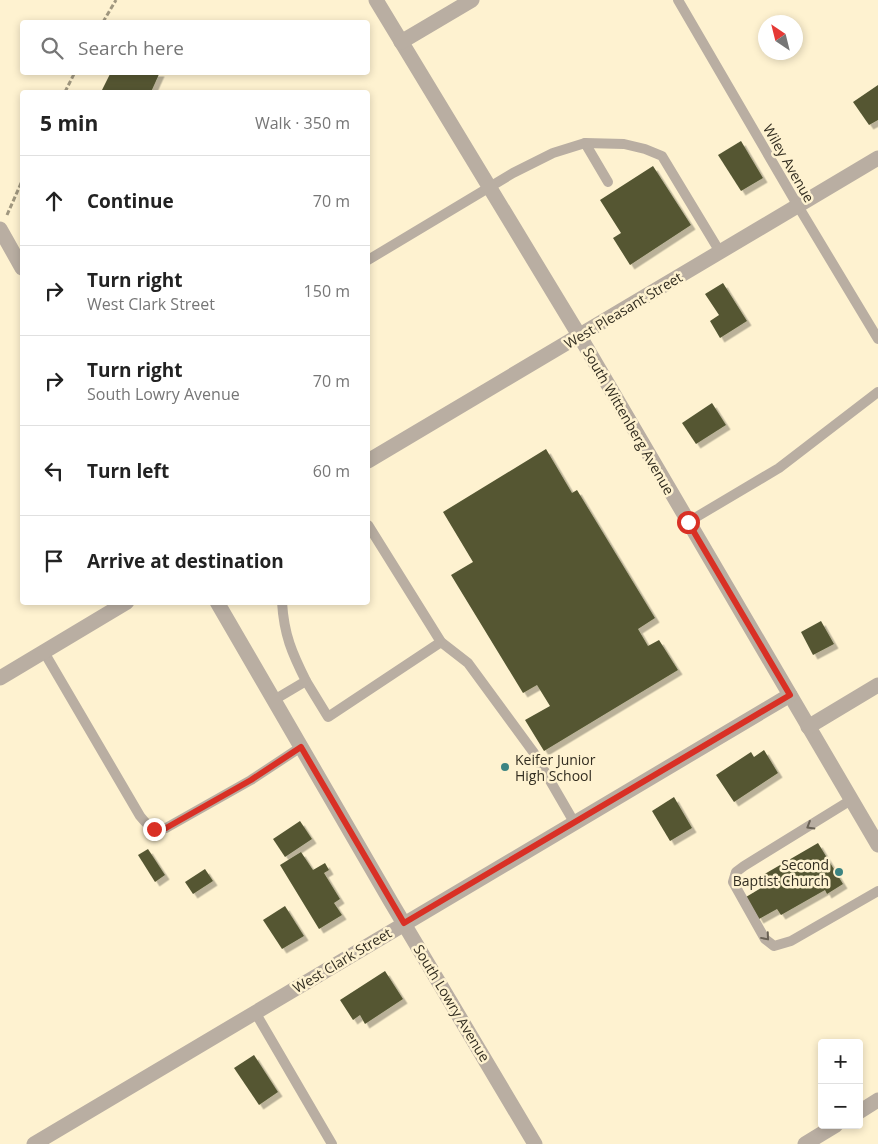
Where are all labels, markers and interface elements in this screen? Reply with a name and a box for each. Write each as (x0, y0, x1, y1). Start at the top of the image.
north arrow (758, 15, 803, 60)
search box (20, 20, 370, 75)
icon: search (38, 34, 66, 62)
text: Search here (78, 35, 184, 61)
text: 5 min (40, 109, 98, 137)
text: Walk · 350 m (255, 112, 350, 134)
street label: Wiley Avenue (759, 120, 819, 206)
icon: ahead (40, 187, 68, 215)
text: Continue (87, 188, 174, 214)
text: 70 m (313, 190, 350, 212)
text: Turn right (87, 267, 182, 293)
street label: West Pleasant Street (560, 267, 686, 353)
icon: right (40, 277, 68, 305)
text: 150 m (304, 280, 350, 302)
text: West Clark Street (87, 293, 215, 315)
street label: South Wittenberg Avenue (579, 344, 679, 498)
text: Turn right (87, 357, 182, 383)
icon: right (40, 367, 68, 395)
text: 70 m (313, 370, 350, 392)
text: South Lowry Avenue (87, 383, 240, 405)
icon: left (40, 457, 68, 485)
text: Turn left (87, 458, 169, 484)
text: 60 m (313, 460, 350, 482)
route start (677, 511, 700, 534)
icon: arrive (40, 547, 68, 575)
text: Arrive at destination (87, 548, 284, 574)
place label: Keifer Junior High School (515, 750, 596, 785)
marker: Keifer Junior High School (499, 761, 511, 773)
route end (143, 818, 166, 841)
one-way arrow (806, 819, 815, 829)
place label: Second Baptist Church (733, 855, 829, 890)
marker: Second Baptist Church (833, 866, 845, 878)
street label: West Clark Street (289, 923, 395, 997)
one-way arrow (760, 932, 769, 941)
street label: South Lowry Avenue (409, 941, 495, 1065)
map controls (818, 1039, 863, 1129)
button: + (818, 1039, 863, 1084)
button: − (818, 1084, 863, 1129)

